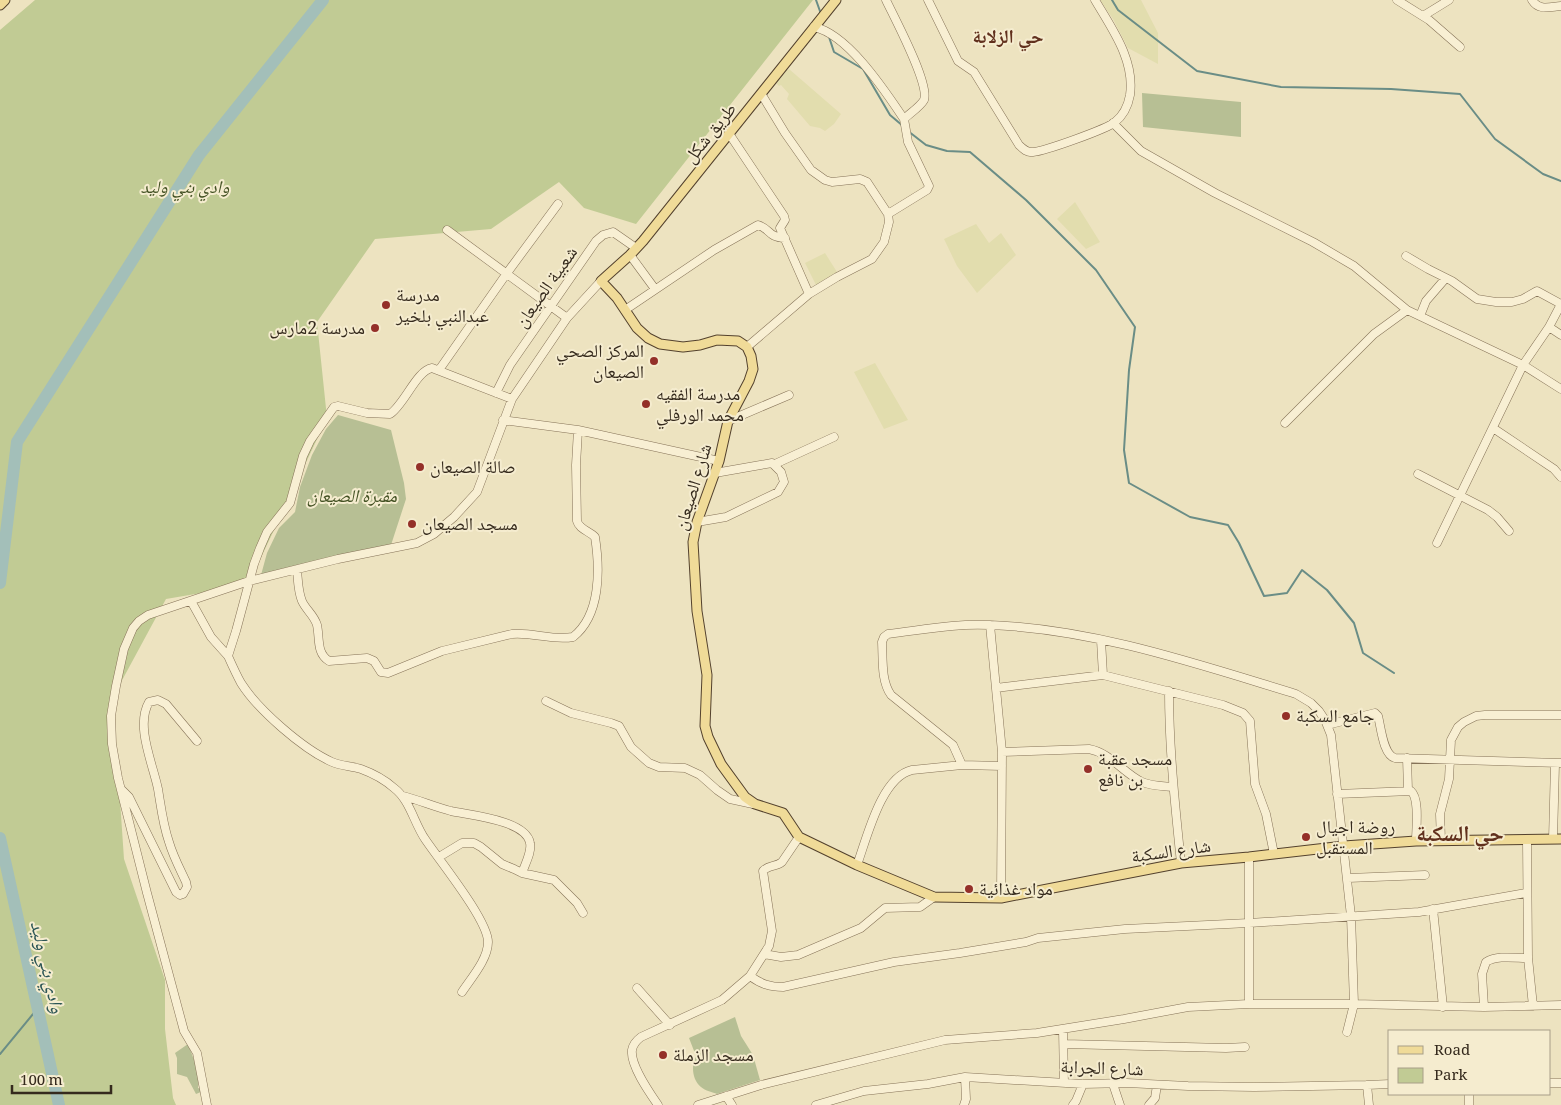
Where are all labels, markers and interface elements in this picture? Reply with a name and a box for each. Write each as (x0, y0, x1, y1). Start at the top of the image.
district label: حي الزلابة (972, 23, 1044, 55)
street label: طريق شكل (677, 97, 746, 172)
park label: وادي بني وليد (140, 174, 230, 204)
street label: شعبية الصيعان (508, 241, 587, 335)
place label: مدرسة عبدالنبي بلخير (395, 282, 489, 333)
marker: مدرسة عبدالنبي بلخير (380, 299, 392, 311)
place label: مدرسة 2مارس (269, 315, 365, 345)
marker: مدرسة 2مارس (369, 322, 381, 334)
place label: المركز الصحي الصيعان (556, 338, 644, 389)
marker: المركز الصحي الصيعان (648, 355, 660, 367)
place label: مدرسة الفقيه محمد الورفلي (656, 381, 744, 432)
marker: مدرسة الفقيه محمد الورفلي (640, 398, 652, 410)
street label: شارع الصيعان (668, 440, 722, 535)
place label: صالة الصيعان (430, 454, 516, 484)
marker: صالة الصيعان (414, 461, 426, 473)
park label: مقبرة الصيعان (307, 483, 398, 513)
place label: مسجد الصيعان (422, 511, 518, 541)
marker: مسجد الصيعان (406, 518, 418, 530)
place label: جامع السكبة (1296, 703, 1374, 733)
marker: جامع السكبة (1280, 710, 1292, 722)
place label: مسجد عقبة بن نافع (1098, 746, 1172, 797)
marker: مسجد عقبة بن نافع (1082, 763, 1094, 775)
place label: روضة اجيال المستقبل (1316, 814, 1395, 865)
district label: حي السكبة (1416, 817, 1504, 855)
marker: روضة اجيال المستقبل (1300, 831, 1312, 843)
street label: شارع السكبة (1130, 833, 1213, 873)
place label: مواد غذائية (979, 876, 1053, 906)
marker: مواد غذائية (963, 883, 975, 895)
water label: وادي بني وليد (19, 918, 71, 1017)
legend (1388, 1030, 1551, 1095)
text: Road (1434, 1039, 1470, 1065)
place label: مسجد الزملة (673, 1042, 754, 1072)
marker: مسجد الزملة (657, 1049, 669, 1061)
street label: شارع الجرابة (1060, 1054, 1144, 1086)
scale bar (12, 1062, 111, 1094)
text: Park (1434, 1064, 1468, 1090)
text: 100 m (20, 1069, 63, 1095)

